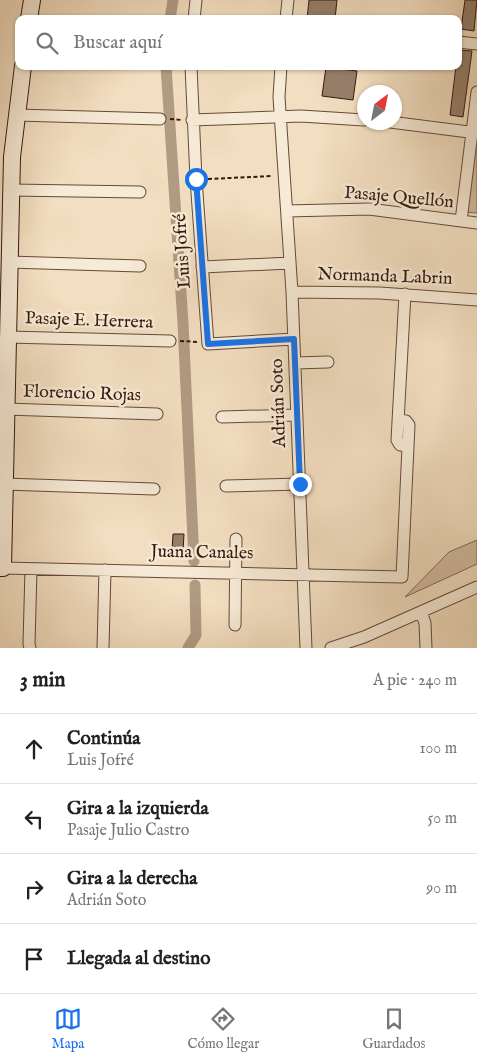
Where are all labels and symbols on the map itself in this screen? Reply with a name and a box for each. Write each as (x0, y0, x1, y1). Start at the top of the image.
north arrow (357, 85, 402, 130)
route start (185, 168, 208, 191)
street label: Pasaje Quellón (343, 182, 455, 214)
street label: Luis Jofré (169, 213, 197, 289)
street label: Normanda Labrin (317, 263, 453, 291)
street label: Pasaje E. Herrera (25, 307, 154, 335)
street label: Adrián Soto (266, 358, 292, 449)
street label: Florencio Rojas (23, 380, 141, 408)
route end (289, 473, 312, 496)
street label: Juana Canales (148, 541, 254, 565)

